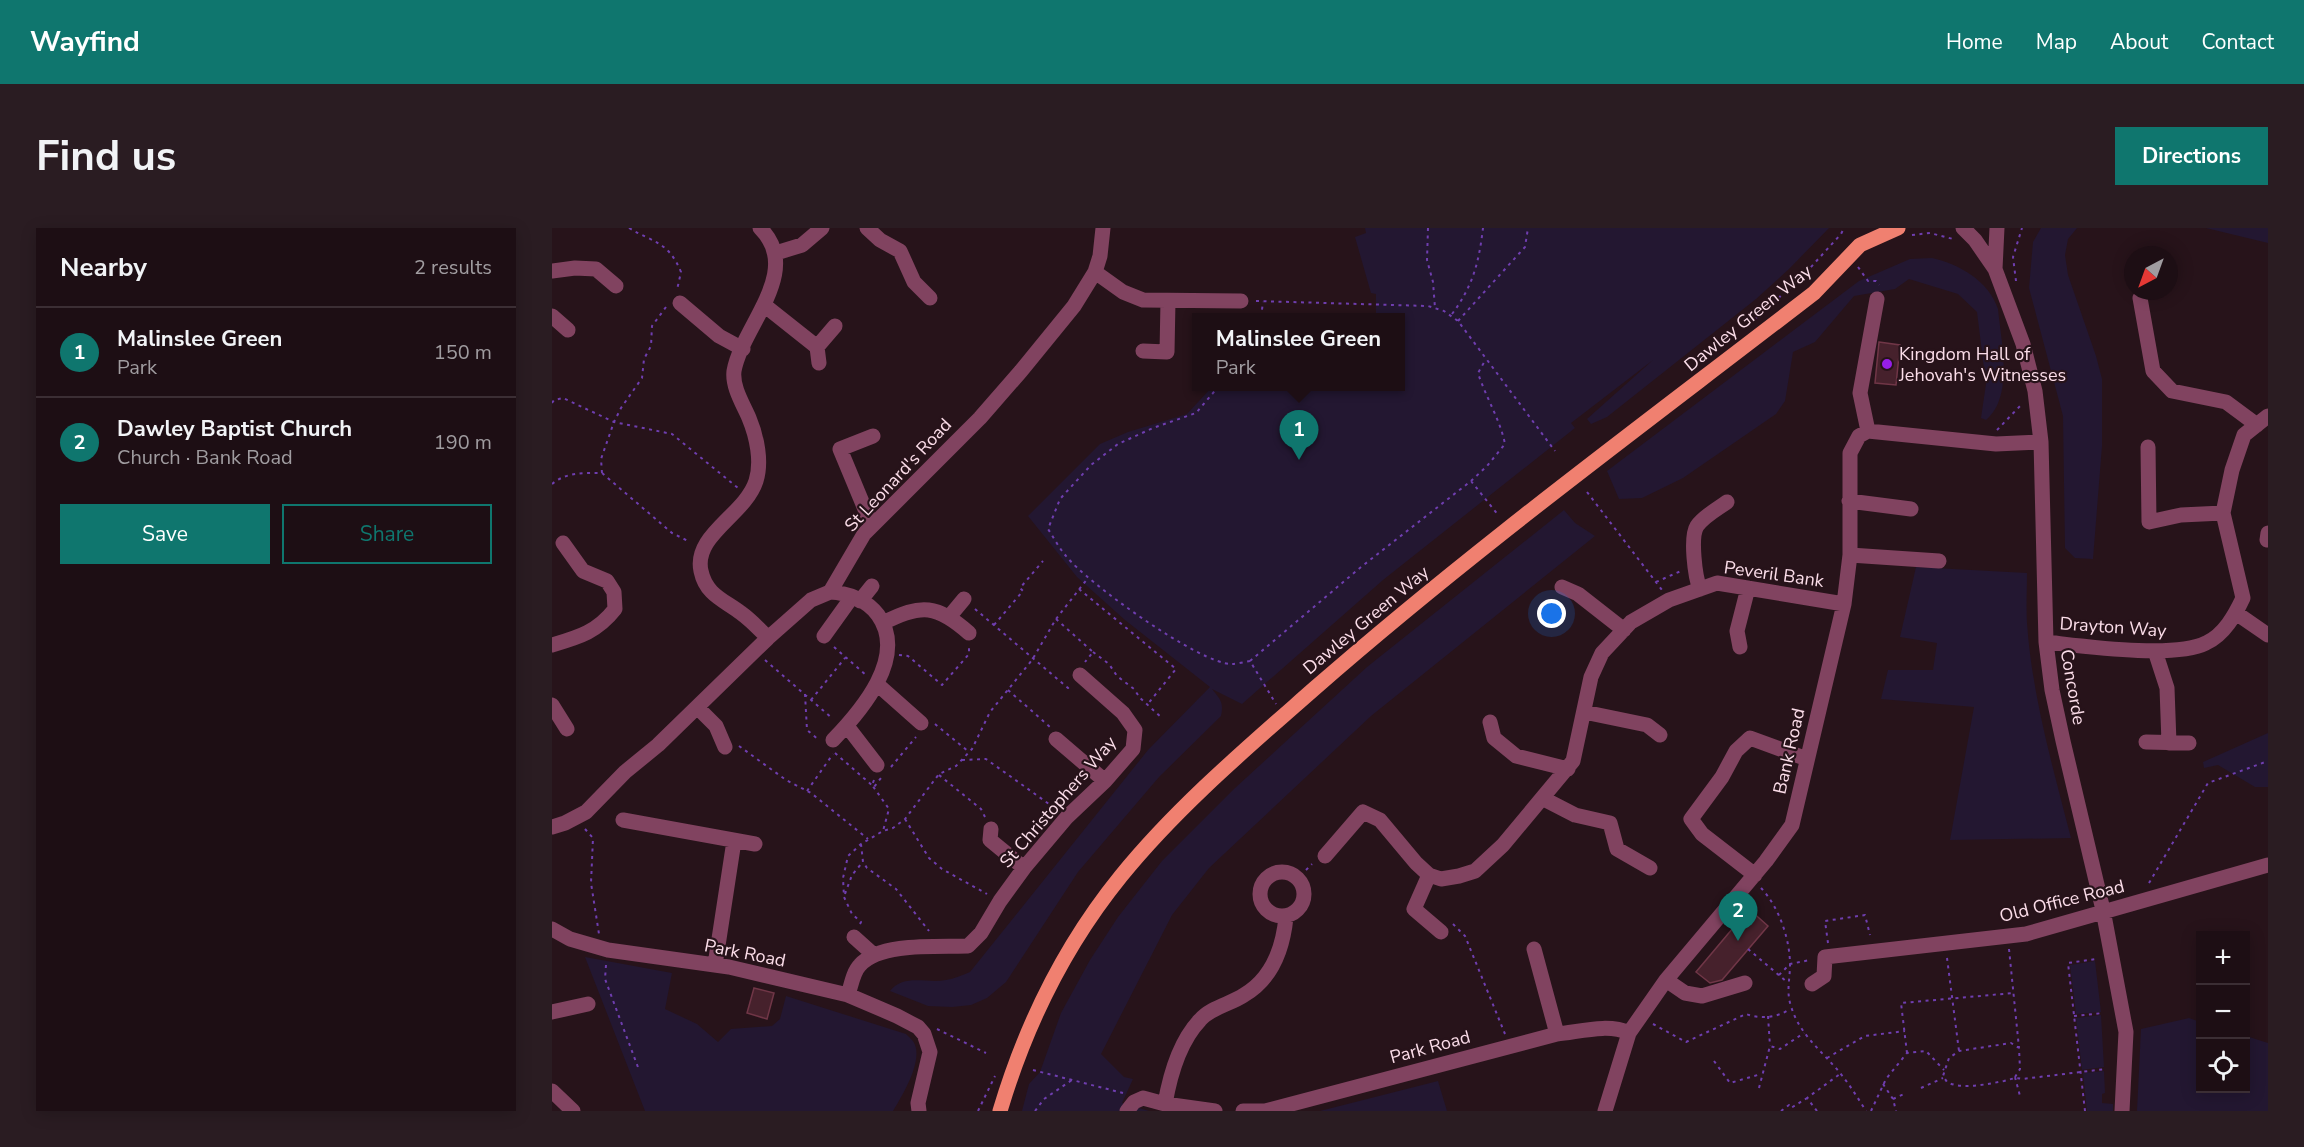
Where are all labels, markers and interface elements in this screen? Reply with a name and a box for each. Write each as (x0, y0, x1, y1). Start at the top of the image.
text: Wayfind (30, 23, 140, 61)
text: Home (1946, 28, 2003, 56)
text: Map (2036, 28, 2077, 56)
text: About (2110, 28, 2168, 56)
text: Contact (2201, 28, 2274, 56)
button: Directions (2115, 127, 2268, 185)
text: Find us (36, 128, 176, 185)
north arrow (2124, 246, 2178, 300)
text: Nearby (60, 250, 147, 285)
text: 2 results (414, 254, 492, 281)
street label: Dawley Green Way (1679, 259, 1817, 377)
popup (1192, 313, 1405, 391)
text: Malinslee Green (117, 324, 282, 354)
text: Malinslee Green (1216, 324, 1381, 354)
text: 1 (74, 339, 86, 366)
text: 150 m (434, 339, 492, 366)
place label: Kingdom Hall of Jehovah's Witnesses (1898, 342, 2066, 387)
text: Park (117, 354, 157, 381)
text: Park (1216, 354, 1256, 381)
marker: Kingdom Hall of Jehovah's Witnesses (1880, 357, 1894, 371)
pin: 1 (1280, 410, 1318, 460)
street label: St Leonard's Road (839, 413, 957, 537)
text: Dawley Baptist Church (117, 414, 352, 444)
text: 2 (74, 429, 86, 456)
text: 190 m (434, 429, 492, 456)
text: Church · Bank Road (117, 444, 293, 471)
button: Save (60, 504, 270, 564)
button: Share (282, 504, 492, 564)
street label: Peveril Bank (1722, 555, 1827, 593)
street label: Dawley Green Way (1298, 560, 1435, 680)
your location (1537, 599, 1566, 628)
street label: Drayton Way (2059, 611, 2168, 643)
street label: Concorde (2055, 647, 2091, 727)
street label: Bank Road (1767, 706, 1811, 796)
street label: St Christophers Way (994, 731, 1122, 873)
street label: Old Office Road (1997, 874, 2127, 928)
pin: 2 (1718, 892, 1758, 941)
map controls (2196, 931, 2250, 1093)
button: + (2196, 931, 2250, 985)
street label: Park Road (702, 933, 788, 973)
button: − (2196, 985, 2250, 1039)
street label: Park Road (1387, 1025, 1473, 1069)
button: locate (2196, 1039, 2250, 1093)

